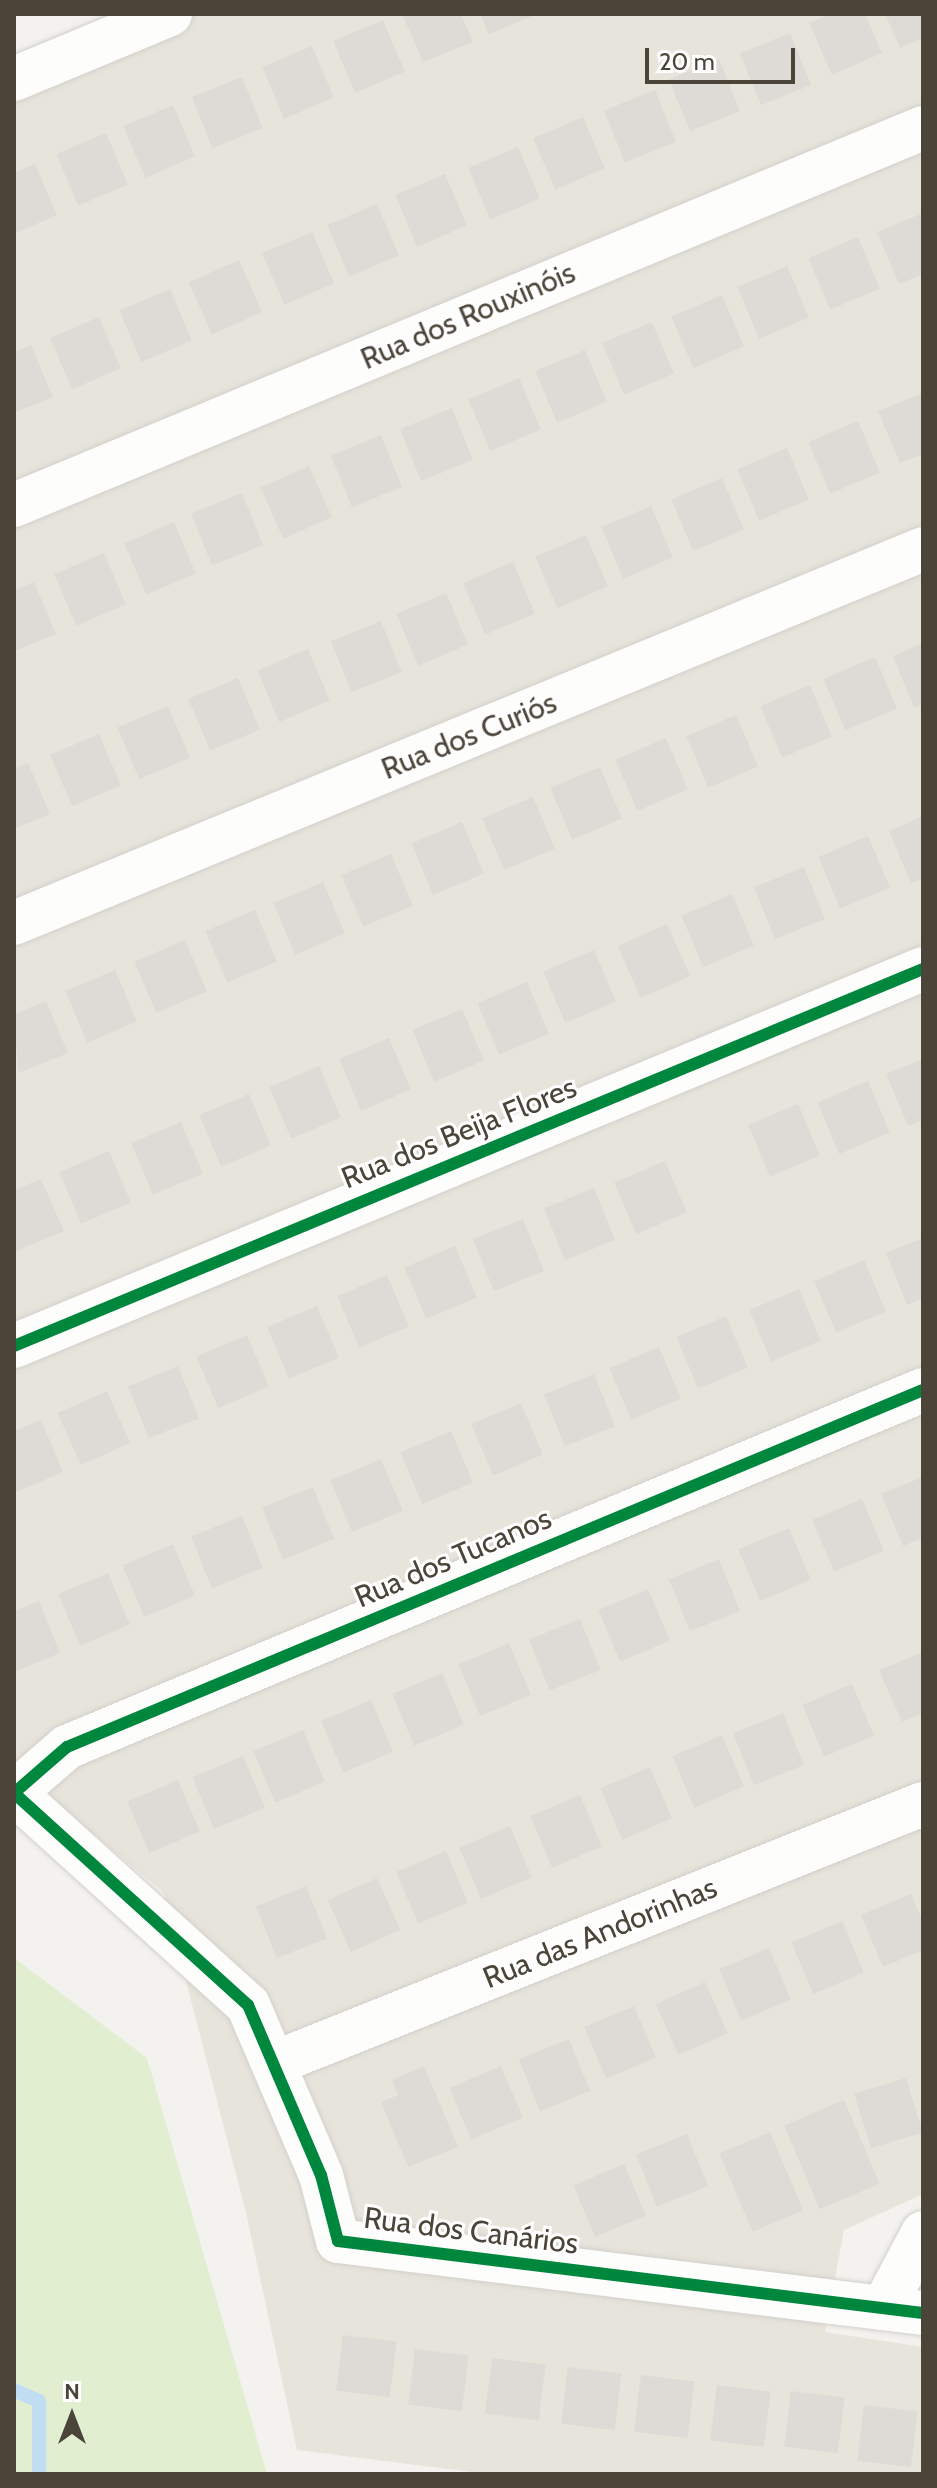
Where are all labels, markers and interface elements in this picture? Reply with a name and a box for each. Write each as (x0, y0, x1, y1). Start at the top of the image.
scale bar (649, 32, 799, 82)
text: 20 m (659, 47, 715, 76)
street label: Rua dos Rouxinóis (355, 255, 581, 377)
street label: Rua dos Curiós (376, 685, 562, 787)
street label: Rua dos Beija Flores (336, 1069, 582, 1197)
street label: Rua dos Tucanos (349, 1500, 557, 1616)
street label: Rua das Andorinhas (478, 1870, 722, 1996)
street label: Rua dos Canários (362, 2200, 580, 2262)
north arrow (32, 2376, 112, 2456)
text: N (64, 2378, 80, 2405)

